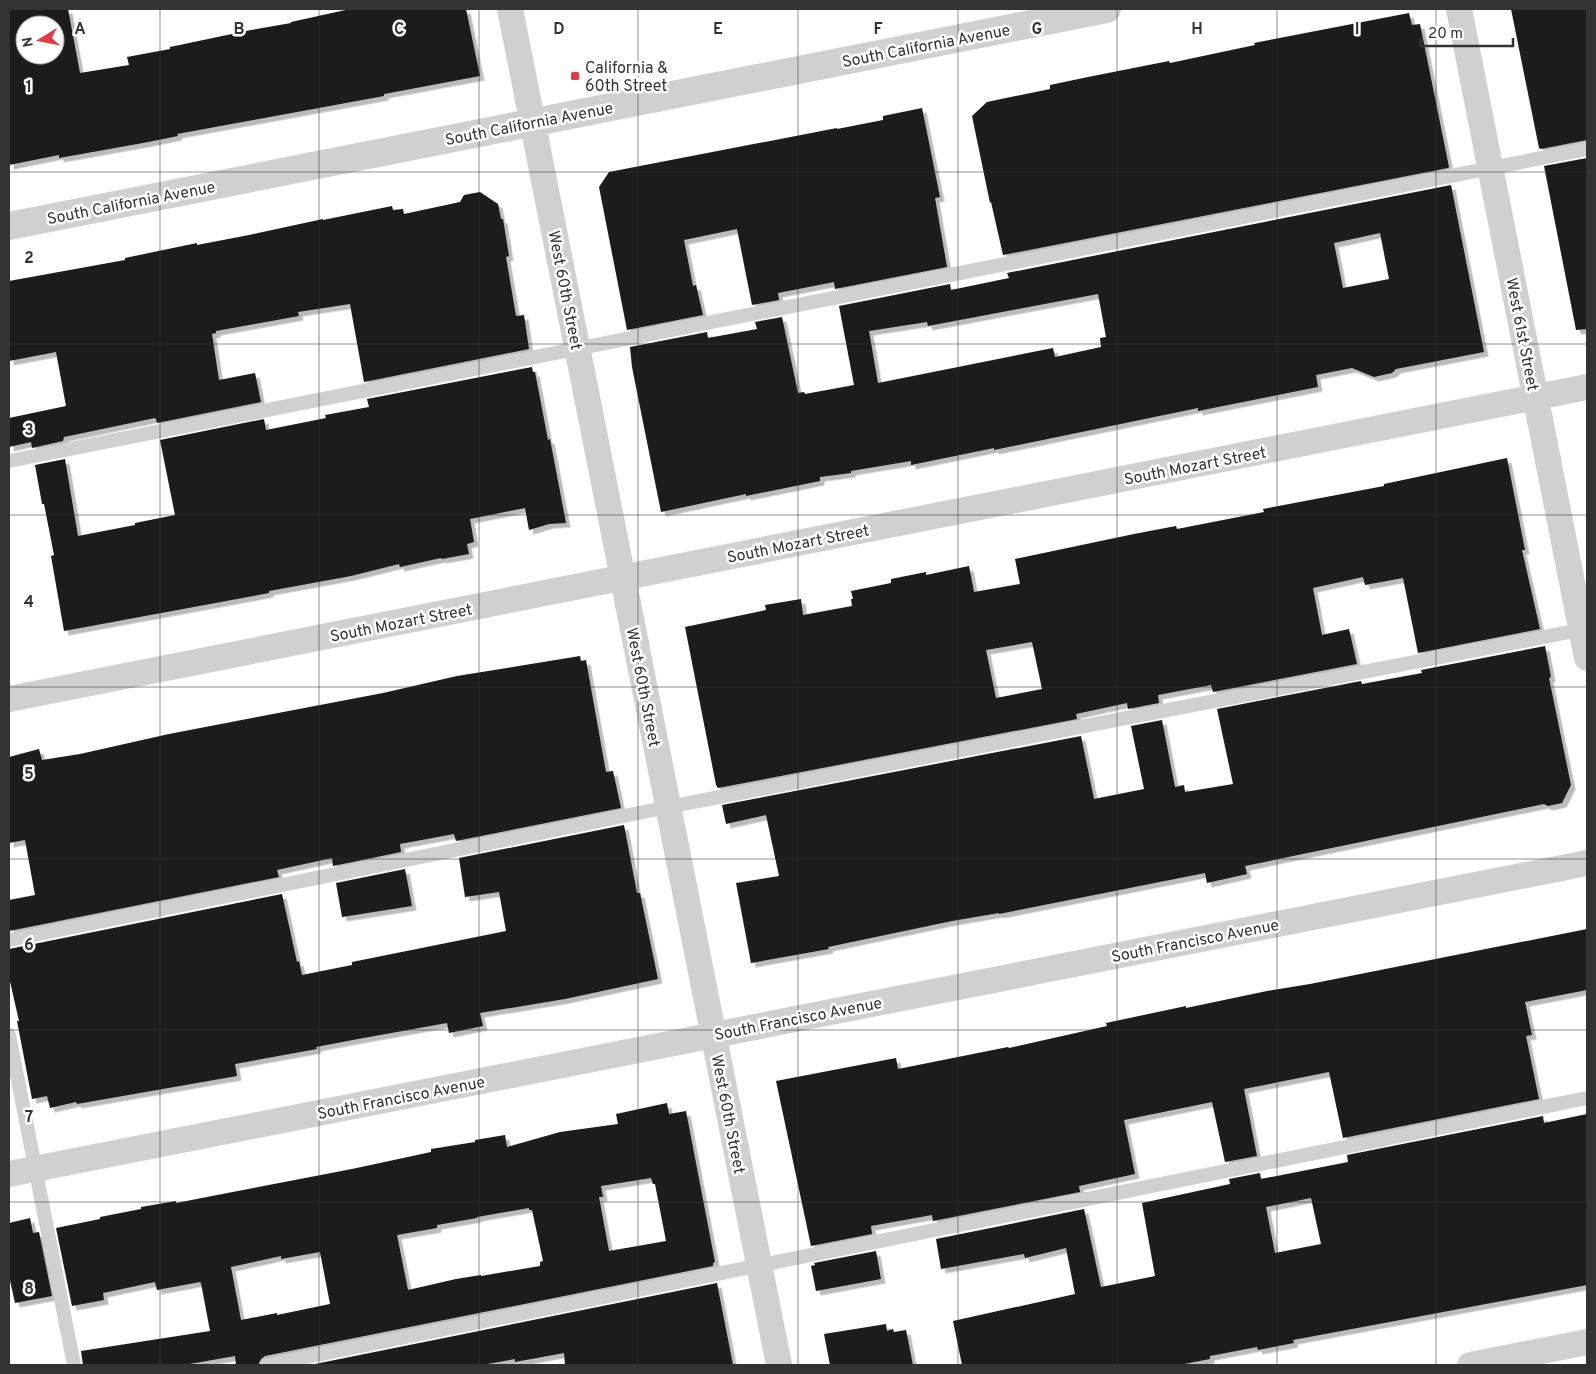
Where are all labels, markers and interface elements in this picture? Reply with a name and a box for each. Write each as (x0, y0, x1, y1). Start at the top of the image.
north arrow (15, 15, 65, 65)
scale bar (1421, 15, 1514, 47)
text: A (74, 20, 86, 40)
text: B (233, 20, 245, 40)
text: C (394, 20, 404, 40)
text: D (553, 20, 565, 40)
text: E (713, 20, 723, 40)
text: F (873, 20, 883, 40)
text: G (1032, 20, 1042, 40)
text: H (1191, 20, 1203, 40)
text: I (1355, 20, 1359, 40)
street label: South California Avenue (841, 21, 1012, 73)
text: 20 m (1428, 25, 1463, 44)
text: N (19, 36, 38, 48)
place label: California & 60th Street (585, 59, 668, 97)
marker: California & 60th Street (569, 70, 581, 82)
text: 1 (26, 78, 32, 98)
street label: South California Avenue (444, 99, 615, 151)
street label: South California Avenue (46, 178, 217, 230)
street label: West 60th Street (543, 229, 585, 352)
text: 2 (24, 249, 34, 269)
street label: West 61st Street (1500, 276, 1542, 393)
text: 3 (24, 421, 34, 441)
street label: South Mozart Street (1123, 443, 1268, 491)
street label: South Mozart Street (726, 521, 871, 569)
text: 4 (24, 593, 34, 613)
street label: South Mozart Street (329, 600, 474, 648)
street label: West 60th Street (621, 626, 663, 749)
text: 5 (24, 765, 34, 785)
street label: South Francisco Avenue (1110, 916, 1281, 968)
text: 6 (24, 936, 34, 956)
street label: South Francisco Avenue (713, 994, 884, 1046)
street label: West 60th Street (706, 1053, 748, 1176)
street label: South Francisco Avenue (316, 1073, 487, 1125)
text: 7 (25, 1108, 33, 1128)
text: 8 (24, 1280, 34, 1300)

